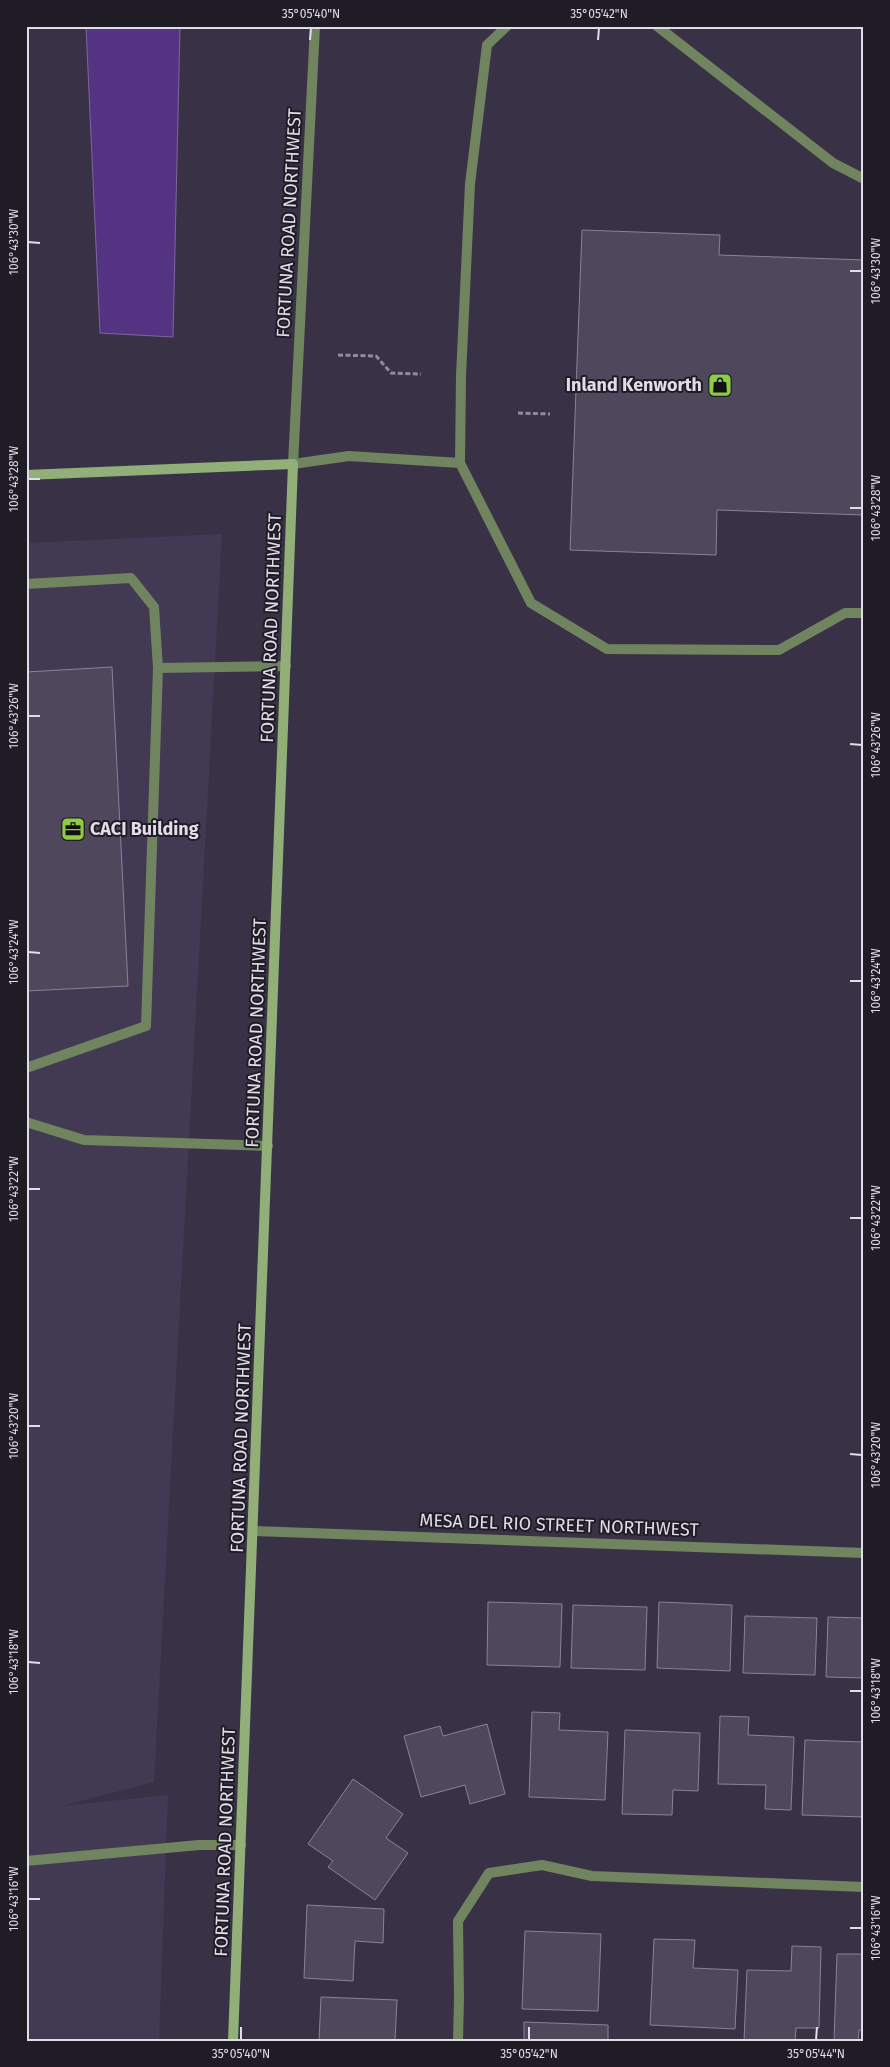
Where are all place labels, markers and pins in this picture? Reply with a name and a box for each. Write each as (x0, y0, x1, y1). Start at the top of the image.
shop icon: Inland Kenworth (707, 372, 733, 398)
place label: Inland Kenworth (566, 374, 702, 396)
office icon: CACI Building (60, 816, 86, 842)
place label: CACI Building (90, 818, 199, 840)

